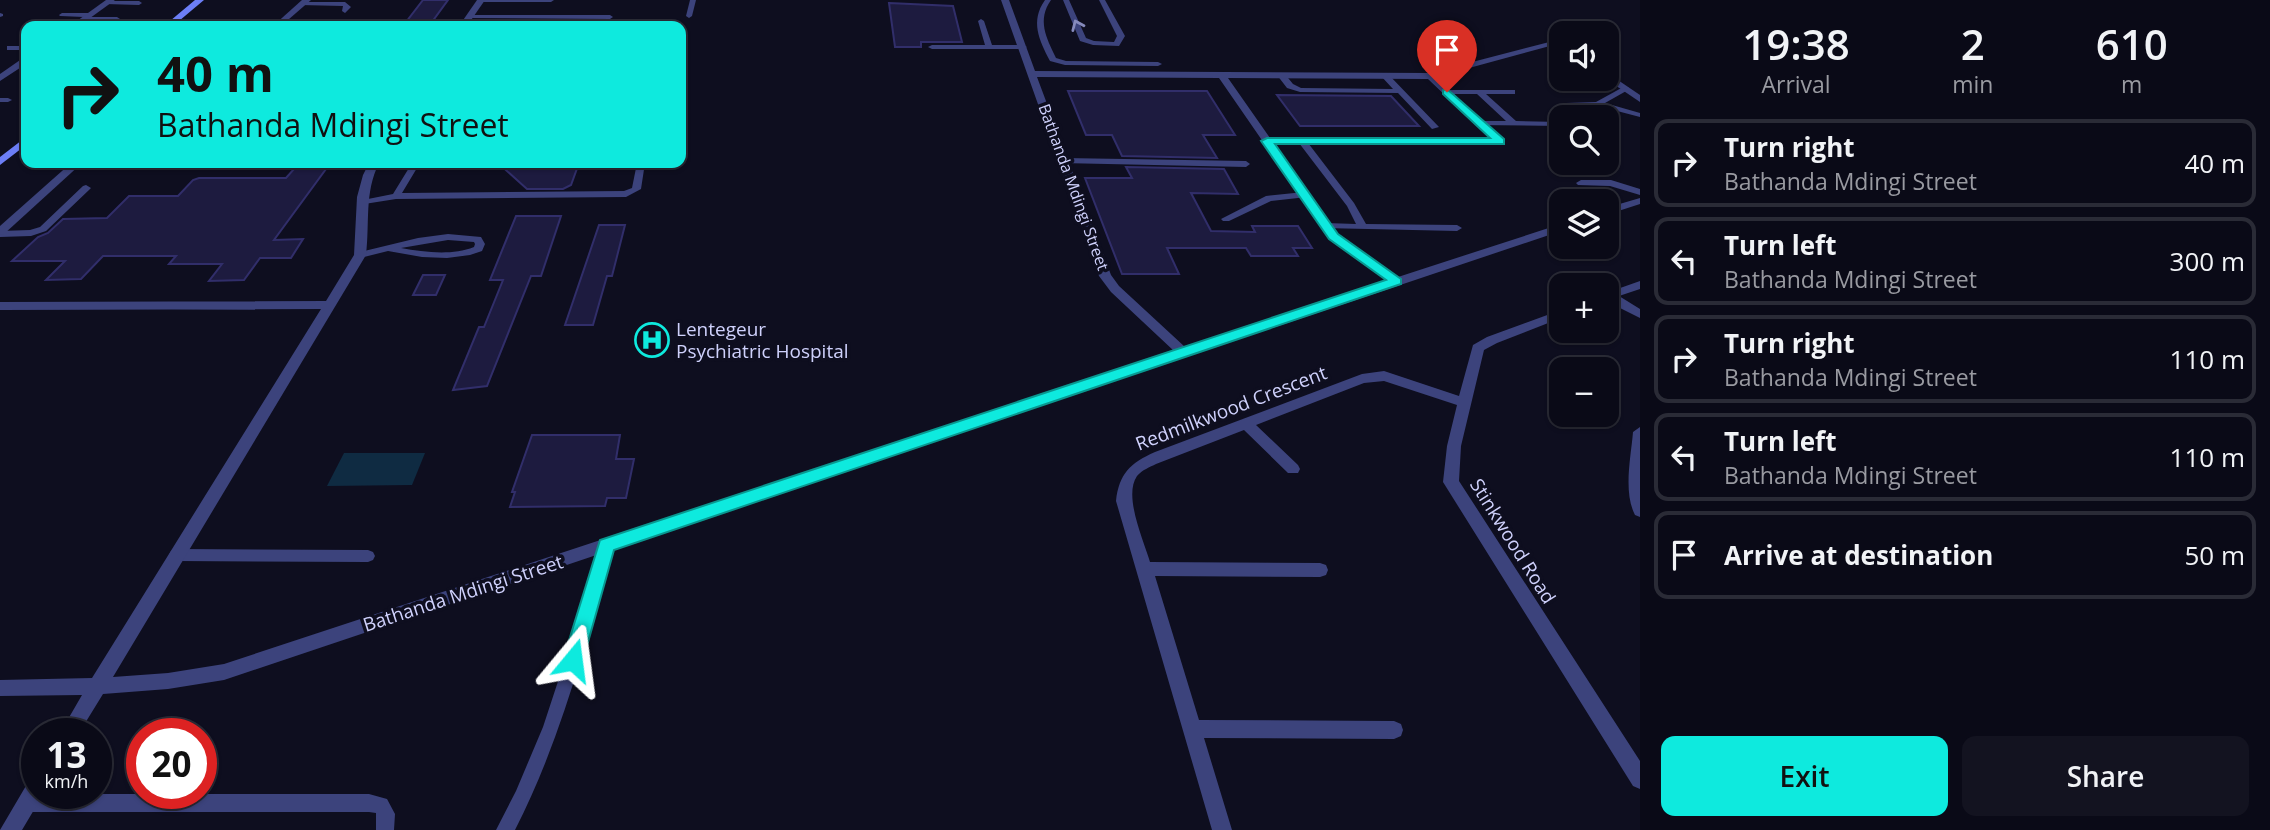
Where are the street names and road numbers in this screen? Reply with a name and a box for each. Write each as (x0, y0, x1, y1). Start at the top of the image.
street label: Bathanda Mdingi Street (1034, 101, 1115, 274)
street label: Redmilkwood Crescent (1132, 359, 1331, 457)
street label: Stinkwood Road (1464, 473, 1562, 609)
street label: Bathanda Mdingi Street (360, 548, 567, 638)

